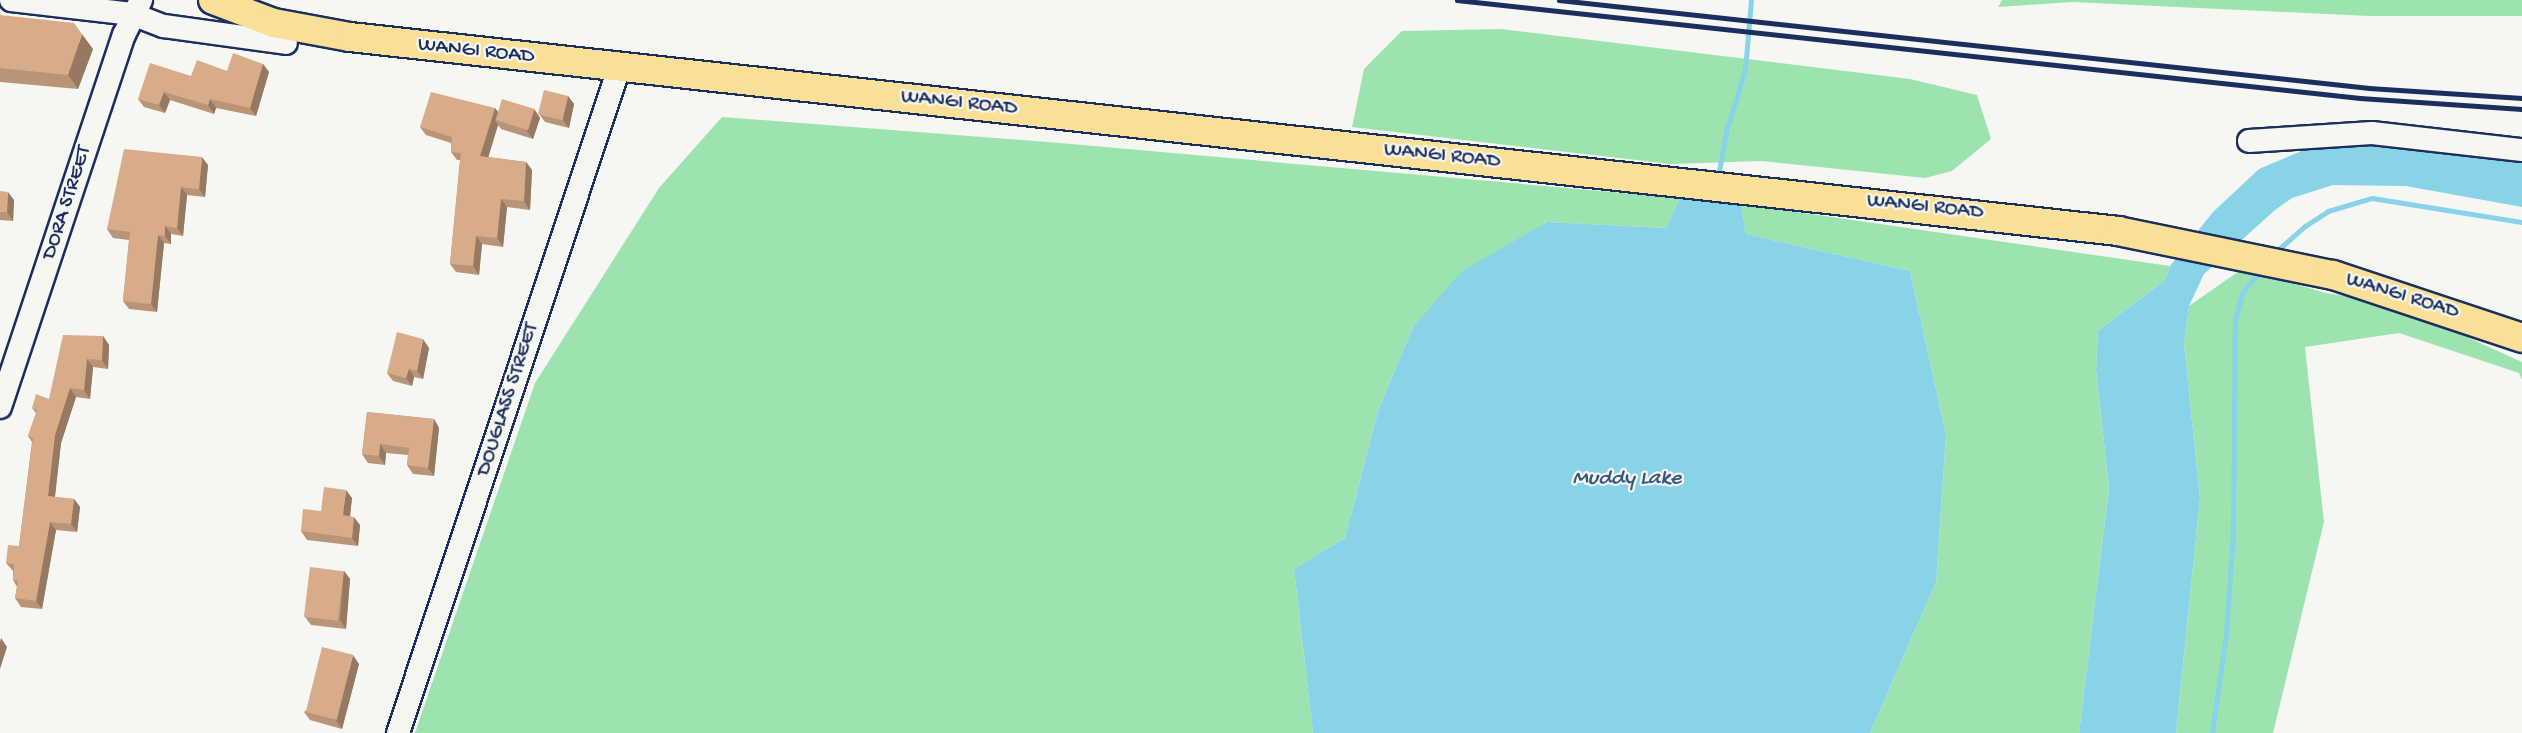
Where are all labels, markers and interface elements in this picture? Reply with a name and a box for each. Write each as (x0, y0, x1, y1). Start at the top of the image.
street label: WANGI ROAD (417, 33, 535, 71)
street label: WANGI ROAD (900, 85, 1018, 123)
street label: WANGI ROAD (1383, 138, 1501, 176)
street label: DORA STREET (38, 143, 98, 263)
street label: WANGI ROAD (1866, 189, 1984, 227)
street label: WANGI ROAD (2342, 268, 2462, 326)
street label: DOUGLASS STREET (472, 320, 546, 480)
water label: Muddy Lake (1573, 467, 1681, 493)

